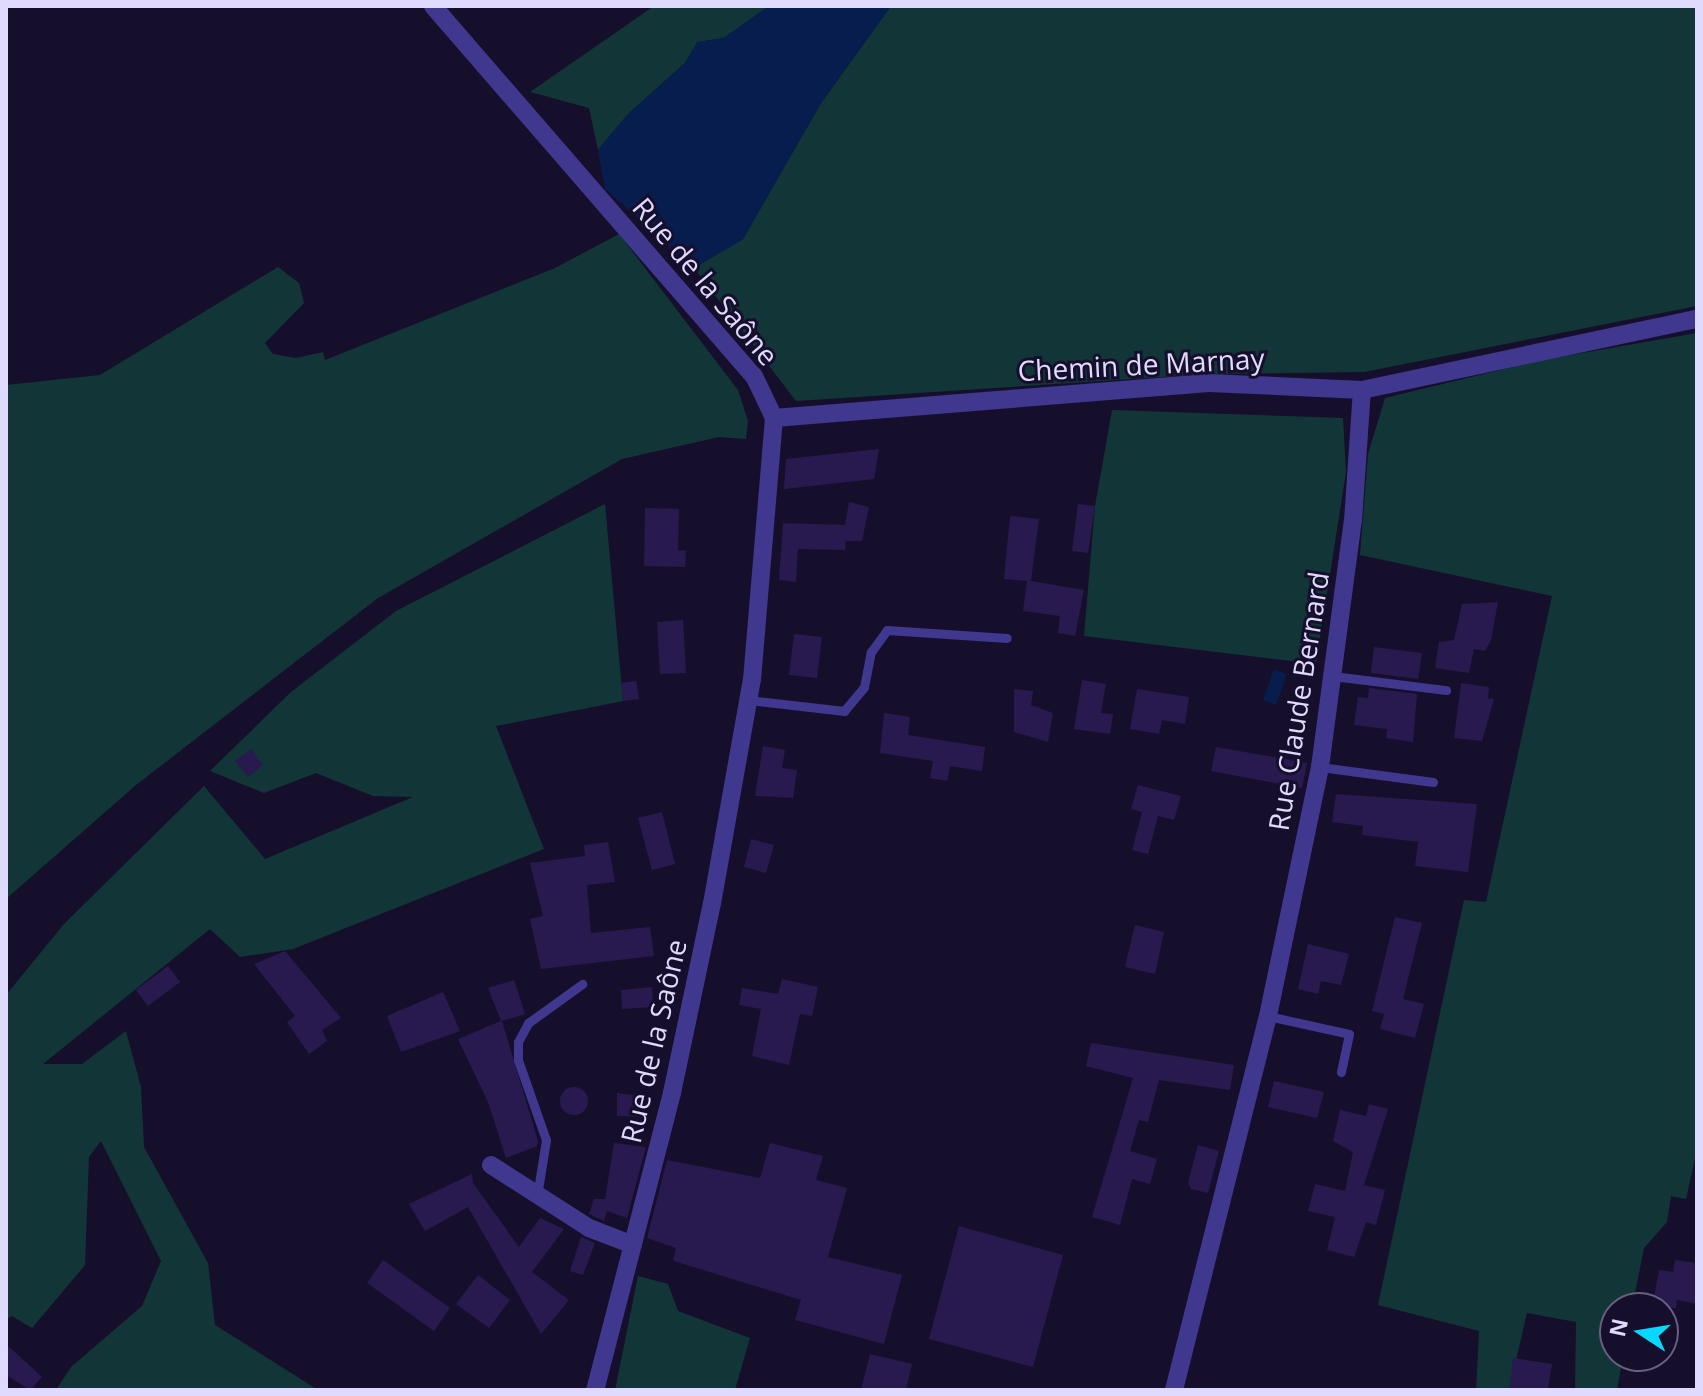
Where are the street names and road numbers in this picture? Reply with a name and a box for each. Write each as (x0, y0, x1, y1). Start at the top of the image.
street label: Rue de la Saône (626, 190, 786, 372)
street label: Chemin de Marnay (1017, 341, 1265, 387)
street label: Rue Claude Bernard (1261, 569, 1335, 833)
street label: Rue de la Saône (613, 936, 693, 1146)

